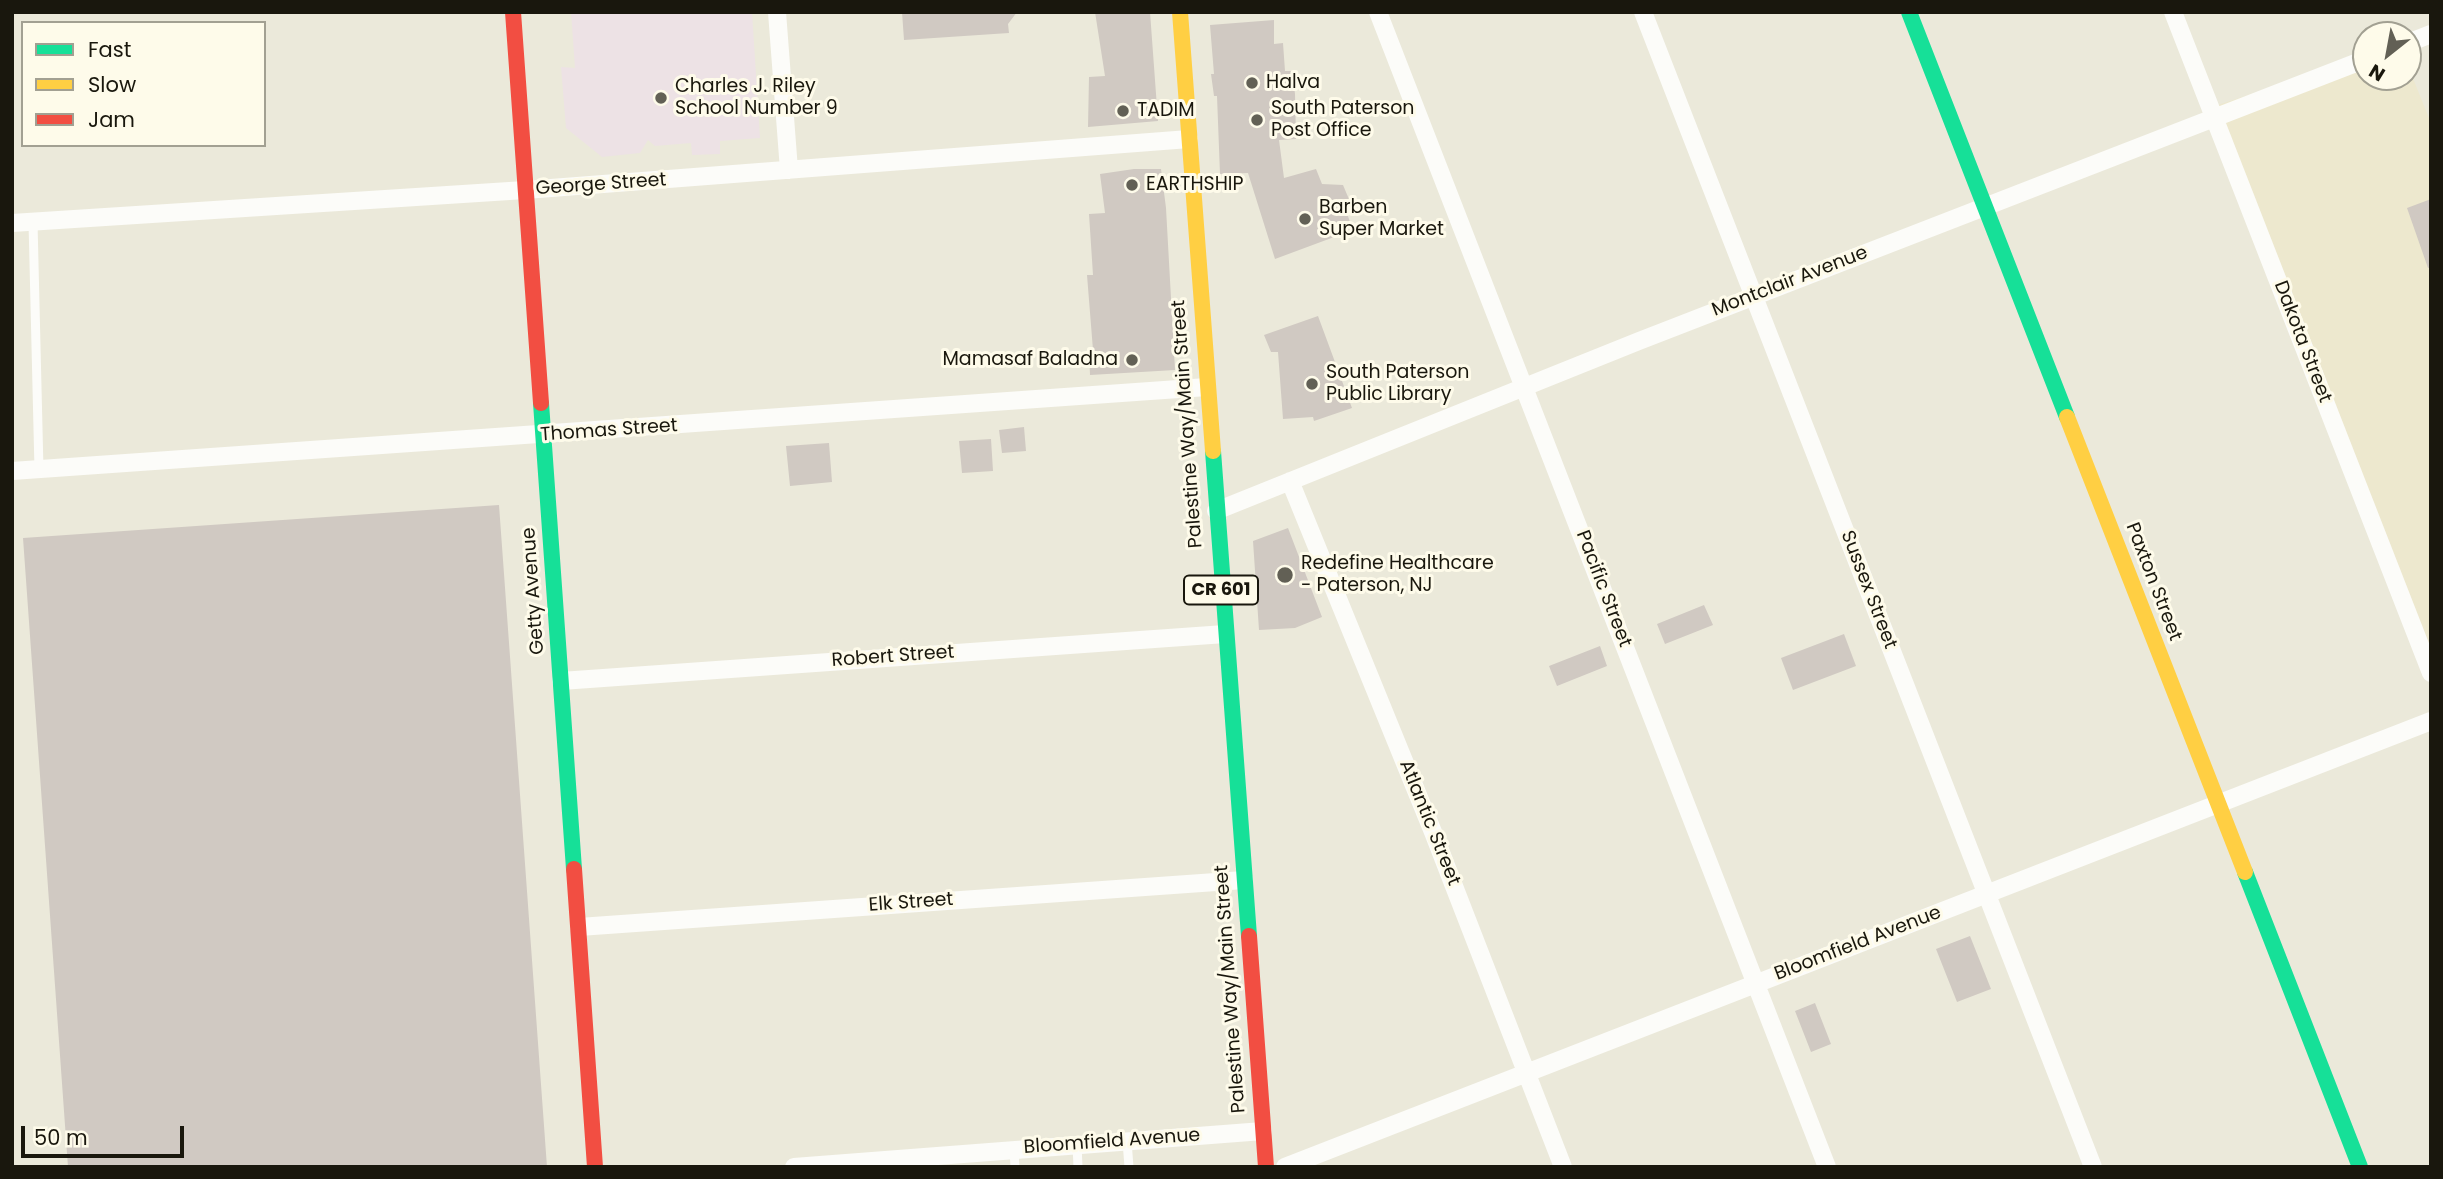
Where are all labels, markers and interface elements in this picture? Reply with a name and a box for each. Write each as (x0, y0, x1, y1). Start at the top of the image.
legend (21, 21, 266, 147)
north arrow (2352, 21, 2422, 91)
text: Fast (88, 35, 131, 64)
text: N (2364, 57, 2390, 88)
text: Slow (88, 70, 136, 99)
place label: Halva (1266, 72, 1320, 94)
marker: Halva (1244, 75, 1260, 91)
place label: Charles J. Riley School Number 9 (675, 76, 838, 120)
marker: Charles J. Riley School Number 9 (653, 90, 669, 106)
place label: South Paterson Post Office (1271, 98, 1414, 142)
place label: TADIM (1137, 100, 1195, 122)
marker: TADIM (1115, 103, 1131, 119)
text: Jam (88, 105, 135, 134)
marker: South Paterson Post Office (1249, 112, 1265, 128)
street label: George Street (535, 169, 667, 201)
place label: EARTHSHIP (1146, 174, 1244, 196)
marker: EARTHSHIP (1124, 177, 1140, 193)
place label: Barben Super Market (1319, 197, 1444, 241)
marker: Barben Super Market (1297, 211, 1313, 227)
street label: Montclair Avenue (1709, 242, 1871, 322)
street label: Dakota Street (2268, 278, 2336, 406)
street label: Palestine Way/Main Street (1168, 299, 1208, 549)
place label: Mamasaf Baladna (942, 349, 1118, 371)
marker: Mamasaf Baladna (1124, 352, 1140, 368)
place label: South Paterson Public Library (1326, 362, 1469, 406)
marker: South Paterson Public Library (1304, 376, 1320, 392)
street label: Thomas Street (540, 415, 678, 447)
street label: Paxton Street (2120, 520, 2186, 644)
street label: Getty Avenue (518, 527, 550, 655)
street label: Pacific Street (1570, 527, 1636, 651)
street label: Sussex Street (1835, 528, 1901, 652)
place label: Redefine Healthcare - Paterson, NJ (1301, 553, 1494, 597)
marker: Redefine Healthcare - Paterson, NJ (1275, 565, 1295, 585)
road number: CR 601 (1184, 576, 1258, 604)
street label: Robert Street (831, 641, 955, 673)
street label: Atlantic Street (1393, 757, 1465, 889)
street label: Palestine Way/Main Street (1211, 864, 1251, 1114)
street label: Elk Street (868, 889, 954, 917)
street label: Bloomfield Avenue (1771, 902, 1945, 986)
scale bar (24, 1112, 187, 1156)
text: 50 m (34, 1123, 88, 1152)
street label: Bloomfield Avenue (1023, 1124, 1201, 1160)

